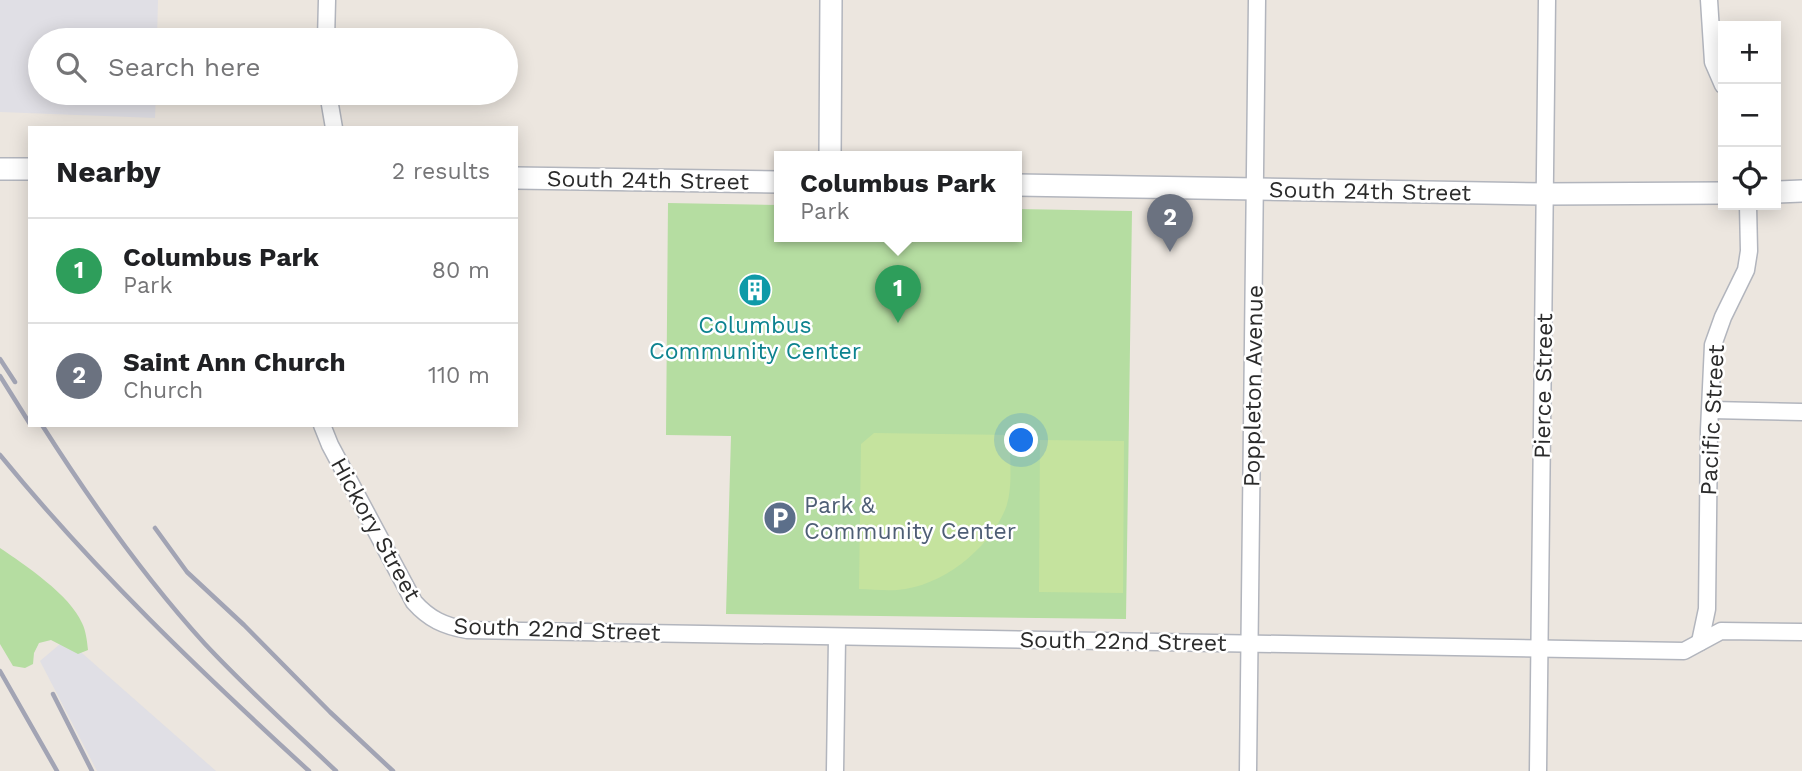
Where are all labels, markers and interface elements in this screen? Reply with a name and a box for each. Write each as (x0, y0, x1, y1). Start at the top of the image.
map controls (1718, 21, 1781, 210)
button: + (1718, 21, 1781, 84)
search box (28, 28, 518, 105)
icon: search (52, 48, 90, 86)
text: Search here (108, 52, 260, 82)
button: − (1718, 84, 1781, 147)
button: locate (1718, 147, 1781, 210)
popup (774, 151, 1022, 242)
text: Nearby (56, 154, 161, 189)
text: 2 results (392, 158, 490, 185)
street label: South 24th Street (547, 165, 750, 196)
text: Columbus Park (800, 168, 996, 198)
street label: South 24th Street (1269, 176, 1472, 207)
pin: 2 (1147, 194, 1193, 252)
text: Park (800, 198, 850, 225)
text: Columbus Park (123, 242, 319, 272)
text: 1 (74, 257, 84, 284)
text: 80 m (432, 257, 490, 284)
pin: 1 (875, 265, 921, 323)
building icon: Columbus Community Center (736, 271, 774, 309)
text: Park (123, 272, 172, 299)
street label: Poppleton Avenue (1238, 285, 1269, 487)
place label: Columbus Community Center (649, 312, 861, 365)
street label: Pierce Street (1529, 313, 1558, 459)
street label: Pacific Street (1695, 343, 1730, 496)
text: Saint Ann Church (123, 347, 346, 377)
text: 2 (72, 362, 86, 389)
text: 110 m (428, 362, 490, 389)
text: Church (123, 377, 203, 404)
your location (1004, 423, 1038, 457)
street label: Hickory Street (325, 453, 426, 606)
place label: Park & Community Center (804, 492, 1016, 545)
parking icon: Park & Community Center (761, 499, 799, 537)
street label: South 22nd Street (453, 612, 661, 647)
street label: South 22nd Street (1019, 626, 1227, 657)

